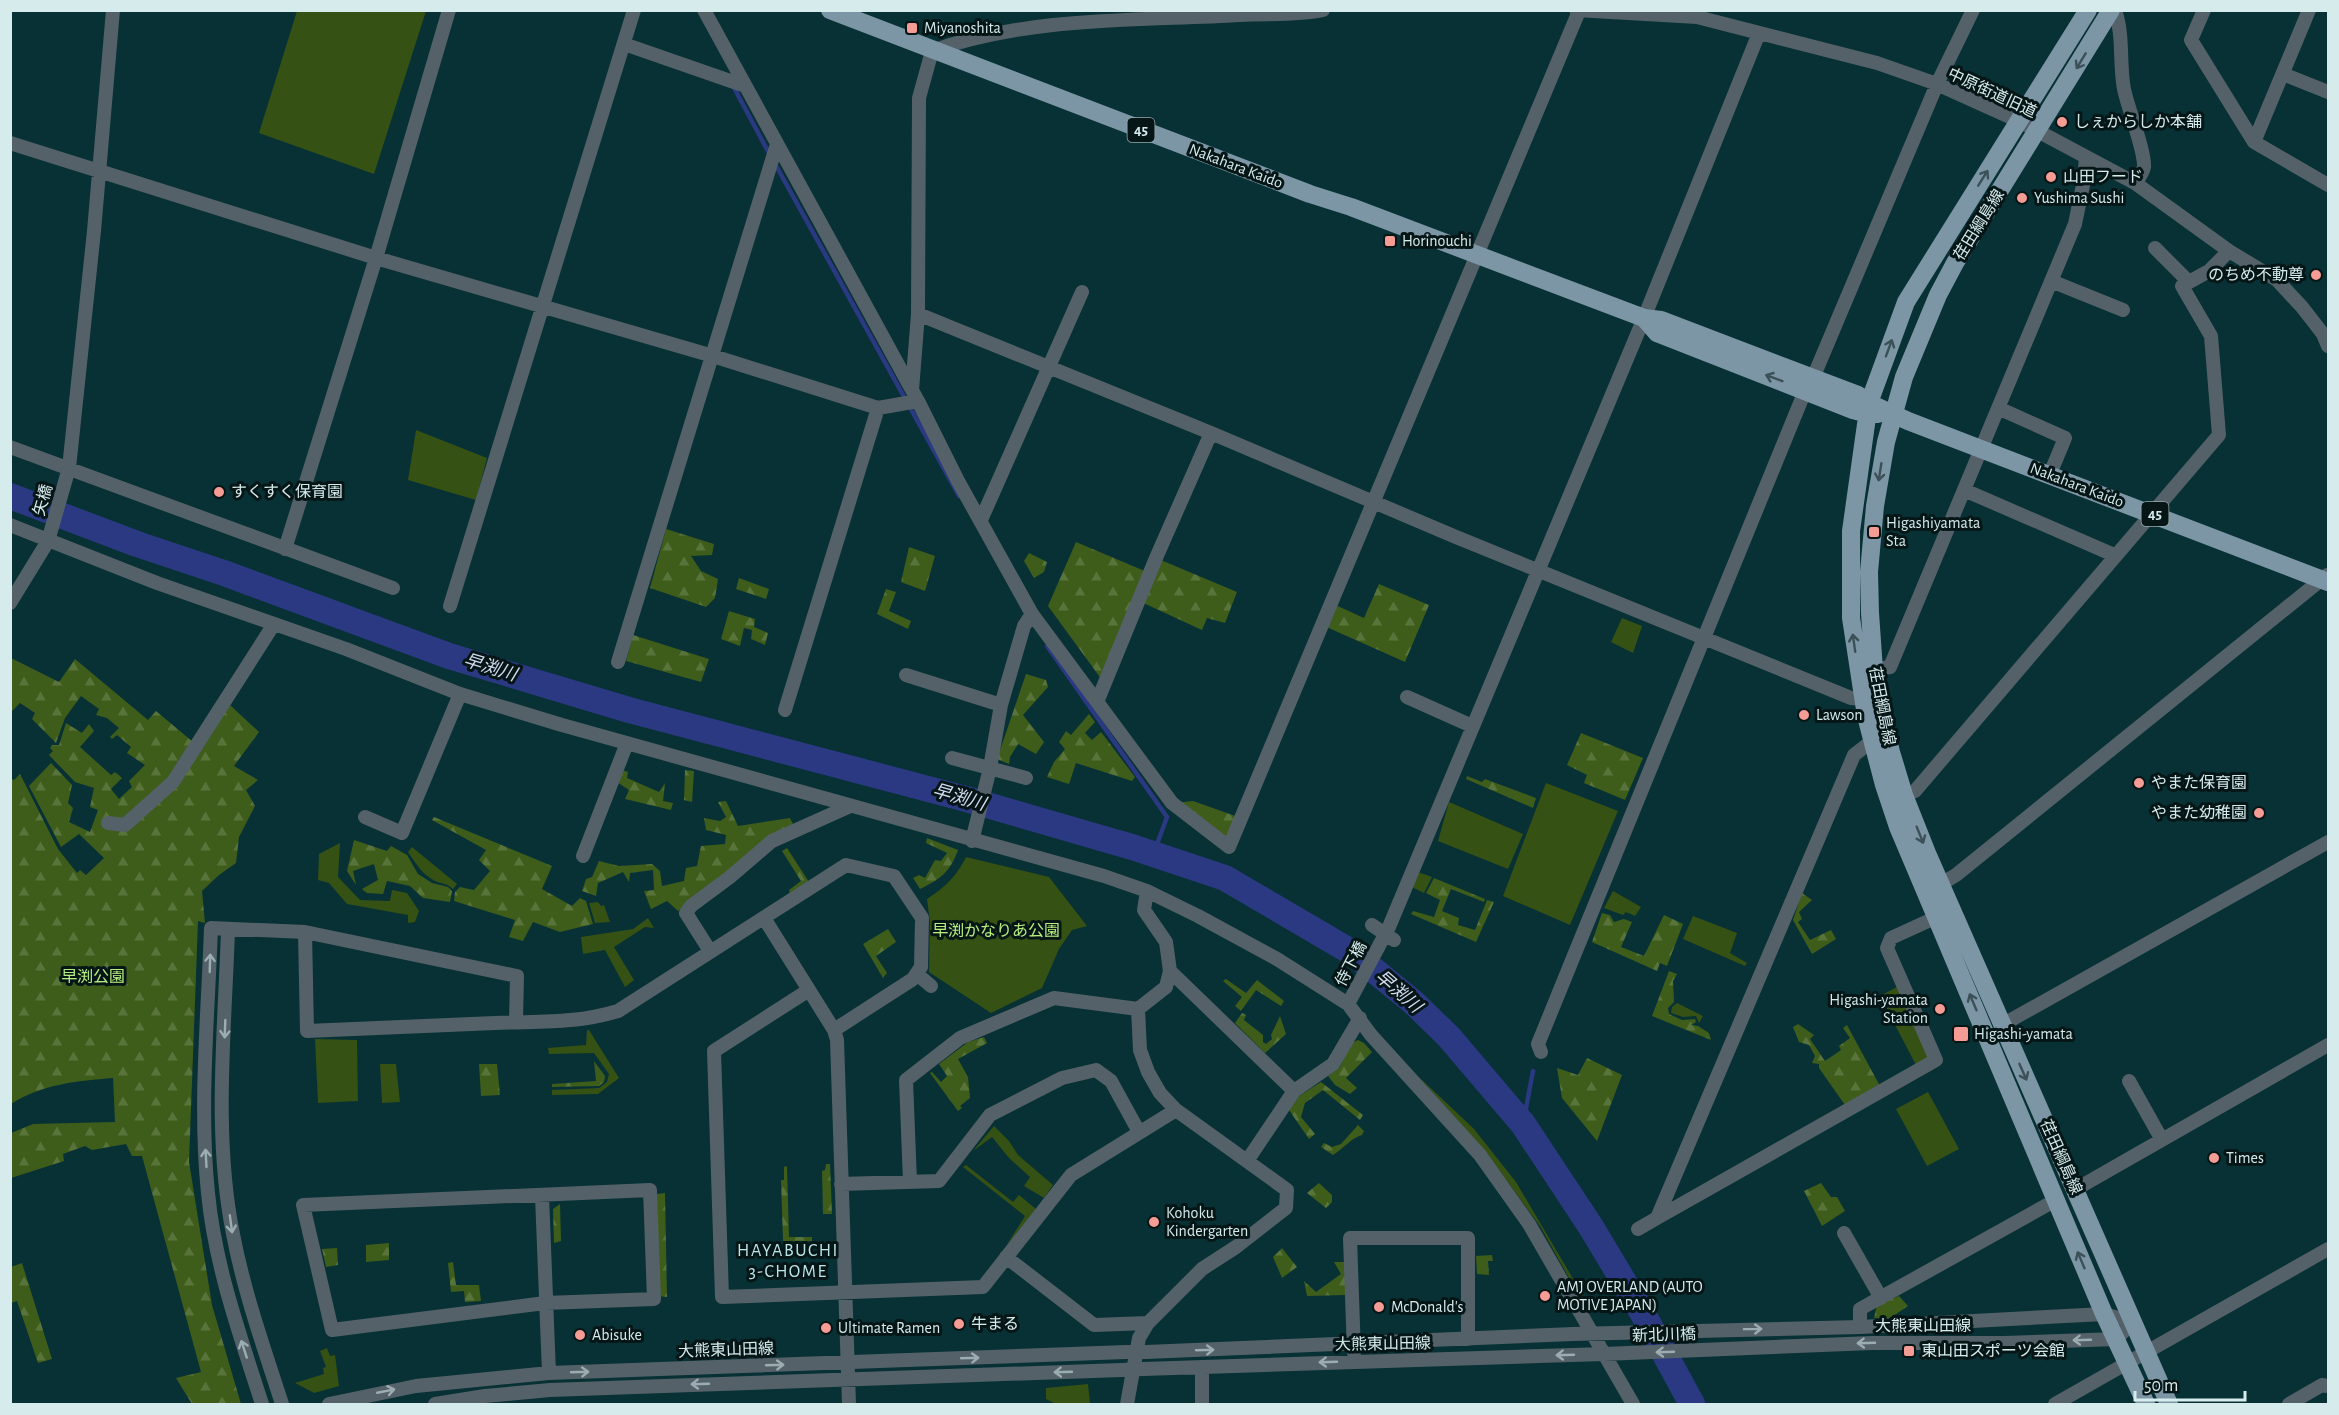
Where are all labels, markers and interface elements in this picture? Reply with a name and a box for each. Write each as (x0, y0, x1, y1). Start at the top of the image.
place label: Miyanoshita (924, 20, 1001, 37)
marker: Miyanoshita (905, 21, 919, 35)
one-way arrow (2074, 52, 2086, 69)
street label: 中原街道旧道 (1945, 65, 2039, 121)
place label: しぇからしか本舗 (2074, 113, 2202, 130)
marker: しぇからしか本舗 (2055, 115, 2069, 129)
road number: 45 (1128, 118, 1154, 142)
street label: Nakahara Kaido (1187, 141, 1285, 191)
place label: 山田フード (2063, 169, 2143, 185)
one-way arrow (1977, 170, 1990, 187)
marker: 山田フード (2044, 170, 2058, 184)
street label: 荏田綱島線 (1950, 186, 2007, 263)
place label: Yushima Sushi (2034, 190, 2124, 206)
marker: Yushima Sushi (2015, 191, 2029, 205)
place label: Horinouchi (1402, 233, 1472, 249)
marker: Horinouchi (1383, 234, 1397, 248)
place label: のちめ不動尊 (2208, 266, 2304, 283)
marker: のちめ不動尊 (2309, 268, 2323, 282)
one-way arrow (1885, 339, 1896, 358)
one-way arrow (1765, 372, 1784, 383)
street label: Nakahara Kaido (2028, 460, 2126, 510)
one-way arrow (1874, 461, 1885, 481)
street label: 矢橋 (30, 482, 55, 518)
place label: すくすく保育園 (231, 483, 343, 500)
marker: すくすく保育園 (212, 485, 226, 499)
road number: 45 (2142, 502, 2168, 526)
place label: Higashiyamata Sta (1886, 515, 1980, 549)
marker: Higashiyamata Sta (1867, 525, 1881, 539)
one-way arrow (1849, 633, 1860, 653)
water label: 早渕川 (462, 650, 521, 685)
street label: 荏田綱島線 (1867, 665, 1898, 747)
place label: Lawson (1816, 707, 1863, 723)
marker: Lawson (1797, 708, 1811, 722)
place label: やまた保育園 (2151, 774, 2247, 791)
marker: やまた保育園 (2132, 776, 2146, 790)
water label: 早渕川 (931, 780, 990, 815)
place label: やまた幼稚園 (2151, 804, 2247, 821)
marker: やまた幼稚園 (2252, 806, 2266, 820)
one-way arrow (1916, 826, 1927, 844)
park label: 早渕かなりあ公園 (932, 922, 1060, 939)
street label: 侍下橋 (1332, 939, 1369, 989)
one-way arrow (204, 954, 215, 974)
water label: 早渕川 (1372, 966, 1427, 1018)
park label: 早渕公園 (61, 968, 125, 985)
place label: Higashi-yamata Station (1829, 992, 1928, 1026)
one-way arrow (1967, 994, 1978, 1012)
marker: Higashi-yamata Station (1933, 1002, 1947, 1016)
one-way arrow (220, 1019, 231, 1039)
marker: Higashi-yamata (1952, 1025, 1970, 1043)
place label: Higashi-yamata (1974, 1026, 2073, 1043)
one-way arrow (2019, 1063, 2030, 1081)
street label: 荏田綱島線 (2037, 1117, 2085, 1197)
one-way arrow (201, 1149, 212, 1169)
place label: Times (2226, 1150, 2264, 1166)
marker: Times (2207, 1151, 2221, 1165)
place label: Kohoku Kindergarten (1166, 1205, 1248, 1239)
one-way arrow (226, 1213, 237, 1233)
marker: Kohoku Kindergarten (1147, 1215, 1161, 1229)
district label: HAYABUCHI 3-CHOME (737, 1242, 839, 1281)
one-way arrow (2075, 1251, 2086, 1269)
place label: AMJ OVERLAND (AUTO MOTIVE JAPAN) (1557, 1279, 1703, 1313)
marker: AMJ OVERLAND (AUTO MOTIVE JAPAN) (1538, 1289, 1552, 1303)
place label: McDonald's (1391, 1299, 1464, 1315)
marker: McDonald's (1372, 1300, 1386, 1314)
place label: 牛まる (971, 1316, 1019, 1332)
marker: 牛まる (952, 1317, 966, 1331)
street label: 大熊東山田線 (1875, 1317, 1971, 1334)
place label: Ultimate Ramen (838, 1320, 940, 1336)
marker: Ultimate Ramen (819, 1321, 833, 1335)
one-way arrow (1742, 1324, 1762, 1335)
street label: 新北川橋 (1632, 1325, 1696, 1344)
place label: Abisuke (592, 1327, 642, 1343)
marker: Abisuke (573, 1328, 587, 1342)
street label: 大熊東山田線 (1335, 1334, 1431, 1353)
one-way arrow (2072, 1334, 2092, 1346)
one-way arrow (1856, 1337, 1876, 1348)
street label: 大熊東山田線 (678, 1339, 774, 1360)
one-way arrow (238, 1340, 249, 1359)
place label: 東山田スポーツ会館 (1921, 1343, 2065, 1359)
one-way arrow (1194, 1344, 1214, 1355)
marker: 東山田スポーツ会館 (1902, 1344, 1916, 1358)
one-way arrow (1655, 1346, 1675, 1357)
one-way arrow (1556, 1350, 1576, 1361)
one-way arrow (959, 1352, 979, 1364)
one-way arrow (1319, 1357, 1339, 1368)
one-way arrow (764, 1359, 784, 1370)
scale bar (2135, 1364, 2244, 1402)
one-way arrow (570, 1366, 590, 1377)
one-way arrow (1053, 1366, 1073, 1377)
text: 50 m (2144, 1377, 2178, 1395)
one-way arrow (691, 1379, 711, 1390)
one-way arrow (376, 1385, 396, 1396)

